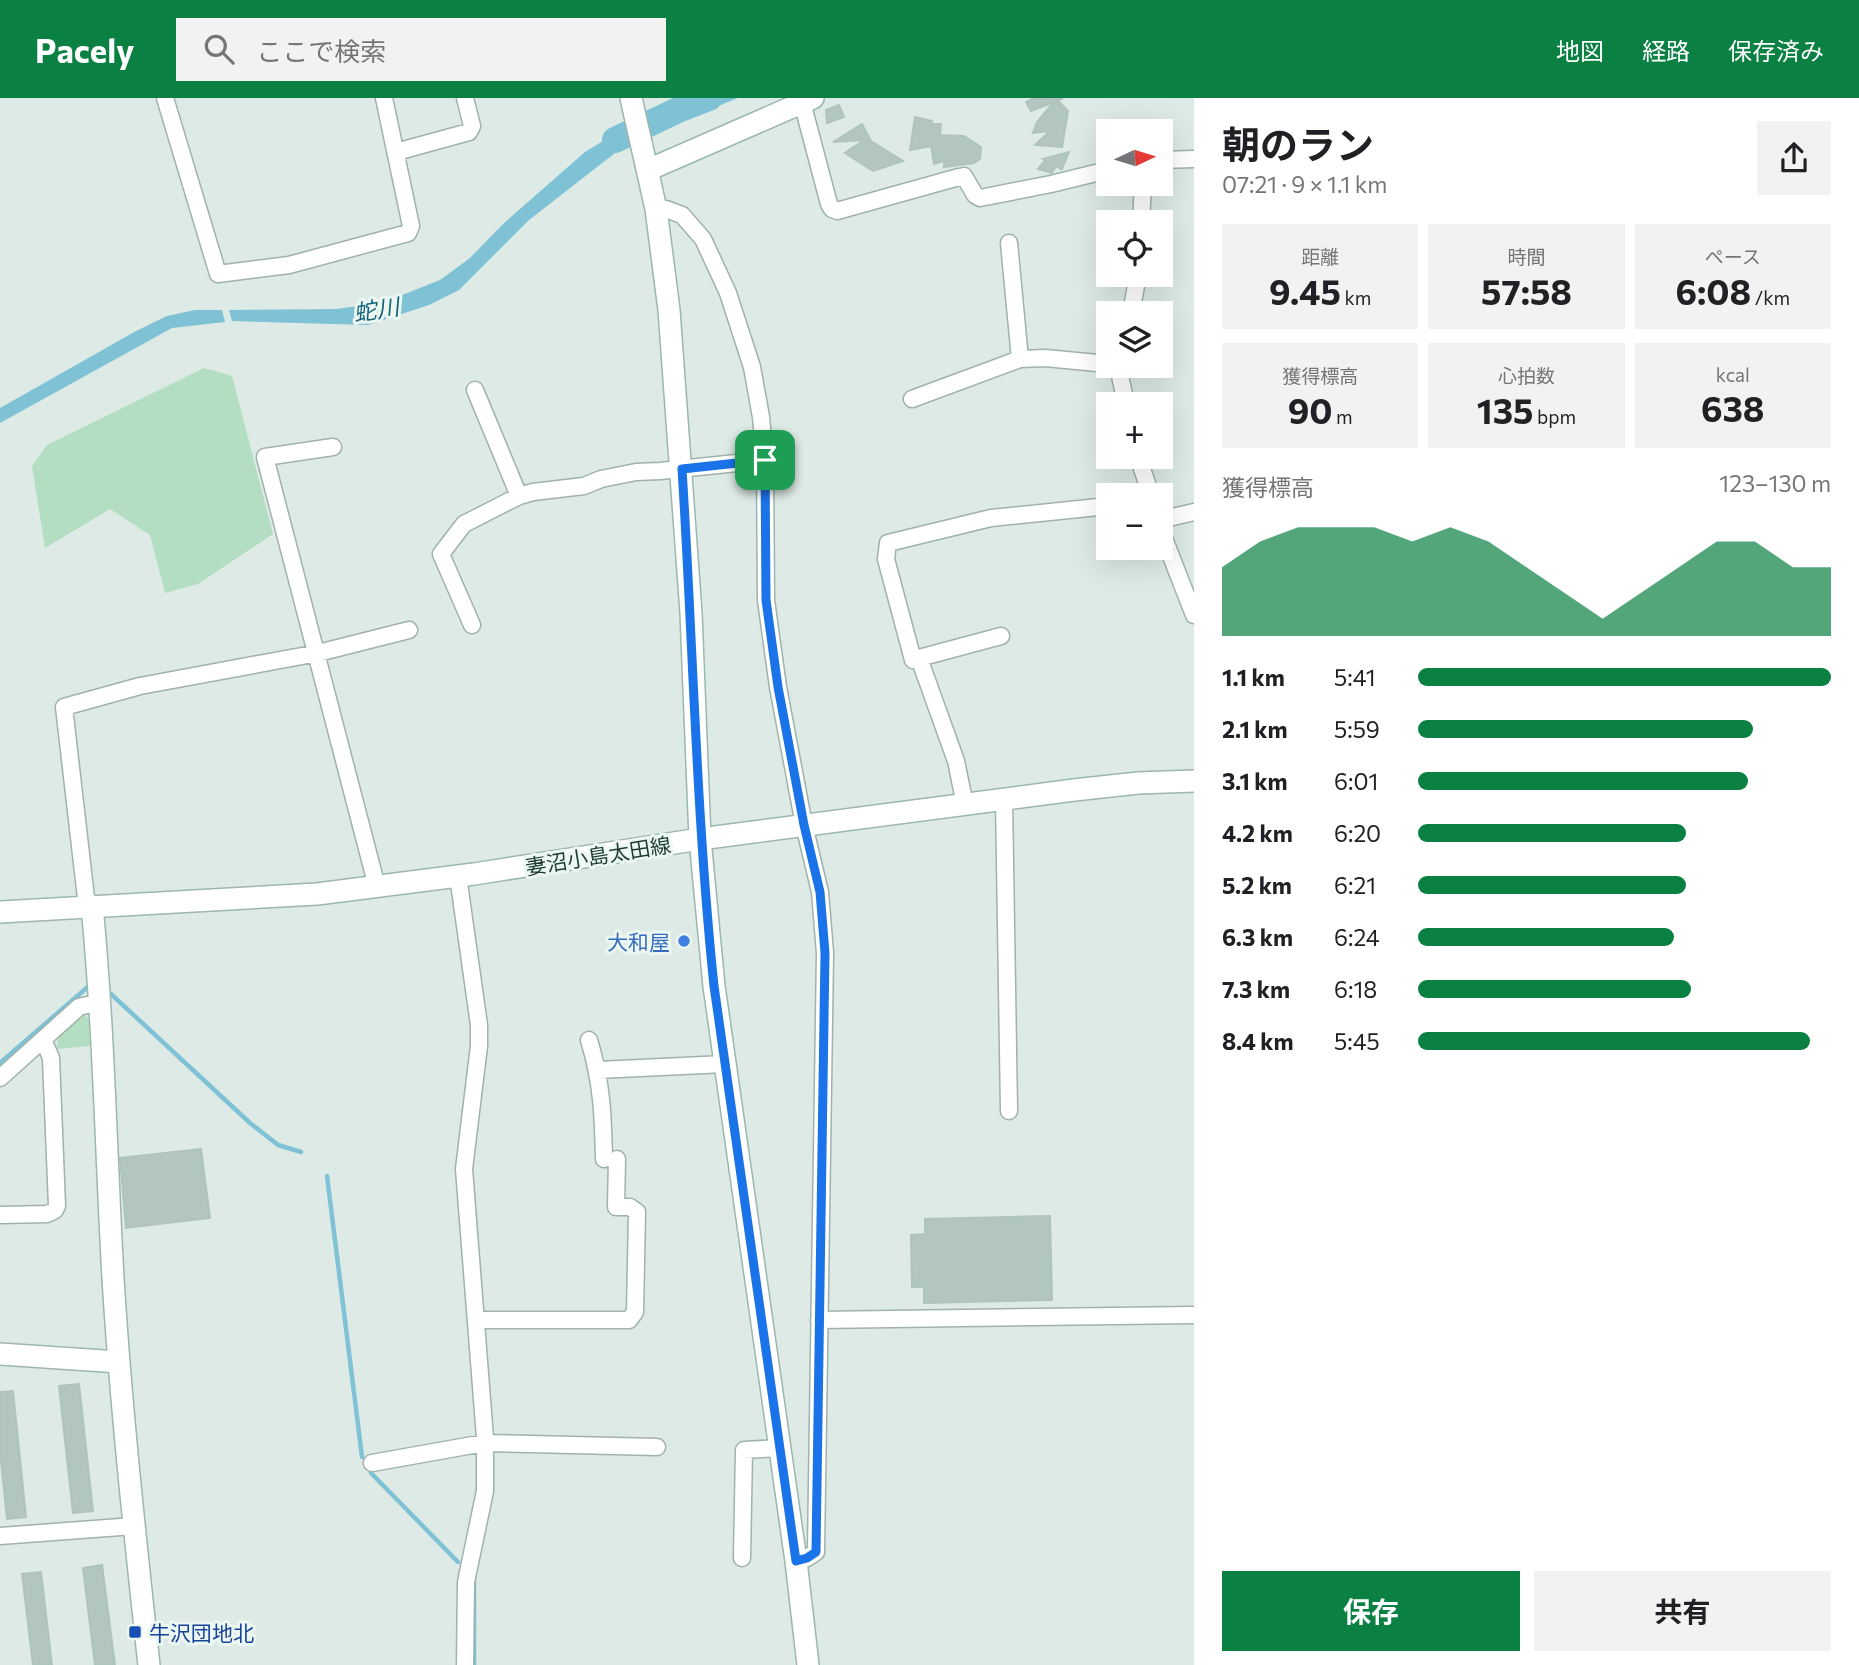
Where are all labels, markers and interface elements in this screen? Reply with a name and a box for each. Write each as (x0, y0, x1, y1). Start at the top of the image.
search box (176, 18, 666, 81)
text: Pacely (35, 29, 134, 70)
icon: search (200, 30, 238, 68)
text: ここで検索 (256, 35, 386, 66)
text: 地図 (1556, 36, 1604, 65)
text: 経路 (1642, 36, 1690, 65)
text: 保存済み (1728, 36, 1824, 65)
north arrow (1096, 119, 1172, 196)
map controls (1096, 119, 1173, 560)
text: 朝のラン (1222, 120, 1374, 167)
button: share (1757, 121, 1831, 195)
text: 07:21 · 9 × 1.1 km (1222, 170, 1387, 198)
button: locate (1096, 210, 1173, 287)
text: 距離 (1301, 245, 1339, 268)
text: 時間 (1507, 245, 1546, 268)
text: ペース (1705, 245, 1761, 268)
text: 9.45 (1269, 269, 1341, 312)
text: 57:58 (1481, 269, 1572, 312)
text: 6:08 (1675, 269, 1751, 312)
text: km (1341, 286, 1371, 309)
text: /km (1751, 286, 1790, 309)
water label: 蛇川 (351, 291, 404, 326)
button: layers (1096, 301, 1173, 378)
text: kcal (1716, 363, 1750, 386)
text: 獲得標高 (1282, 364, 1358, 387)
text: 心拍数 (1498, 364, 1555, 387)
text: 638 (1701, 386, 1765, 429)
text: 90 (1288, 388, 1332, 431)
text: 135 (1477, 388, 1533, 431)
button: + (1096, 392, 1173, 469)
text: m (1332, 405, 1353, 428)
text: bpm (1533, 405, 1576, 428)
pin (735, 430, 795, 490)
icon: arrive (746, 441, 784, 479)
text: 123–130 m (1719, 469, 1831, 497)
text: 獲得標高 (1222, 473, 1314, 501)
button: − (1096, 483, 1173, 560)
text: 1.1 km (1222, 663, 1285, 691)
text: 5:41 (1334, 663, 1376, 691)
text: 2.1 km (1222, 715, 1288, 743)
text: 5:59 (1334, 715, 1380, 743)
text: 3.1 km (1222, 767, 1288, 795)
text: 6:01 (1334, 767, 1378, 795)
text: 4.2 km (1222, 819, 1293, 847)
text: 6:20 (1334, 819, 1381, 847)
street label: 妻沼小島太田線 (523, 831, 673, 879)
text: 5.2 km (1222, 871, 1292, 899)
text: 6:21 (1334, 871, 1376, 899)
text: 6.3 km (1222, 923, 1293, 951)
text: 6:24 (1334, 923, 1380, 951)
place label: 大和屋 (607, 929, 670, 954)
marker: 大和屋 (676, 933, 692, 949)
text: 7.3 km (1222, 975, 1290, 1003)
text: 6:18 (1334, 975, 1377, 1003)
text: 8.4 km (1222, 1027, 1294, 1055)
text: 5:45 (1334, 1027, 1380, 1055)
button: 保存 (1222, 1571, 1520, 1651)
button: 共有 (1534, 1571, 1831, 1651)
place label: 牛沢団地北 (149, 1620, 254, 1645)
marker: 牛沢団地北 (127, 1624, 143, 1640)

